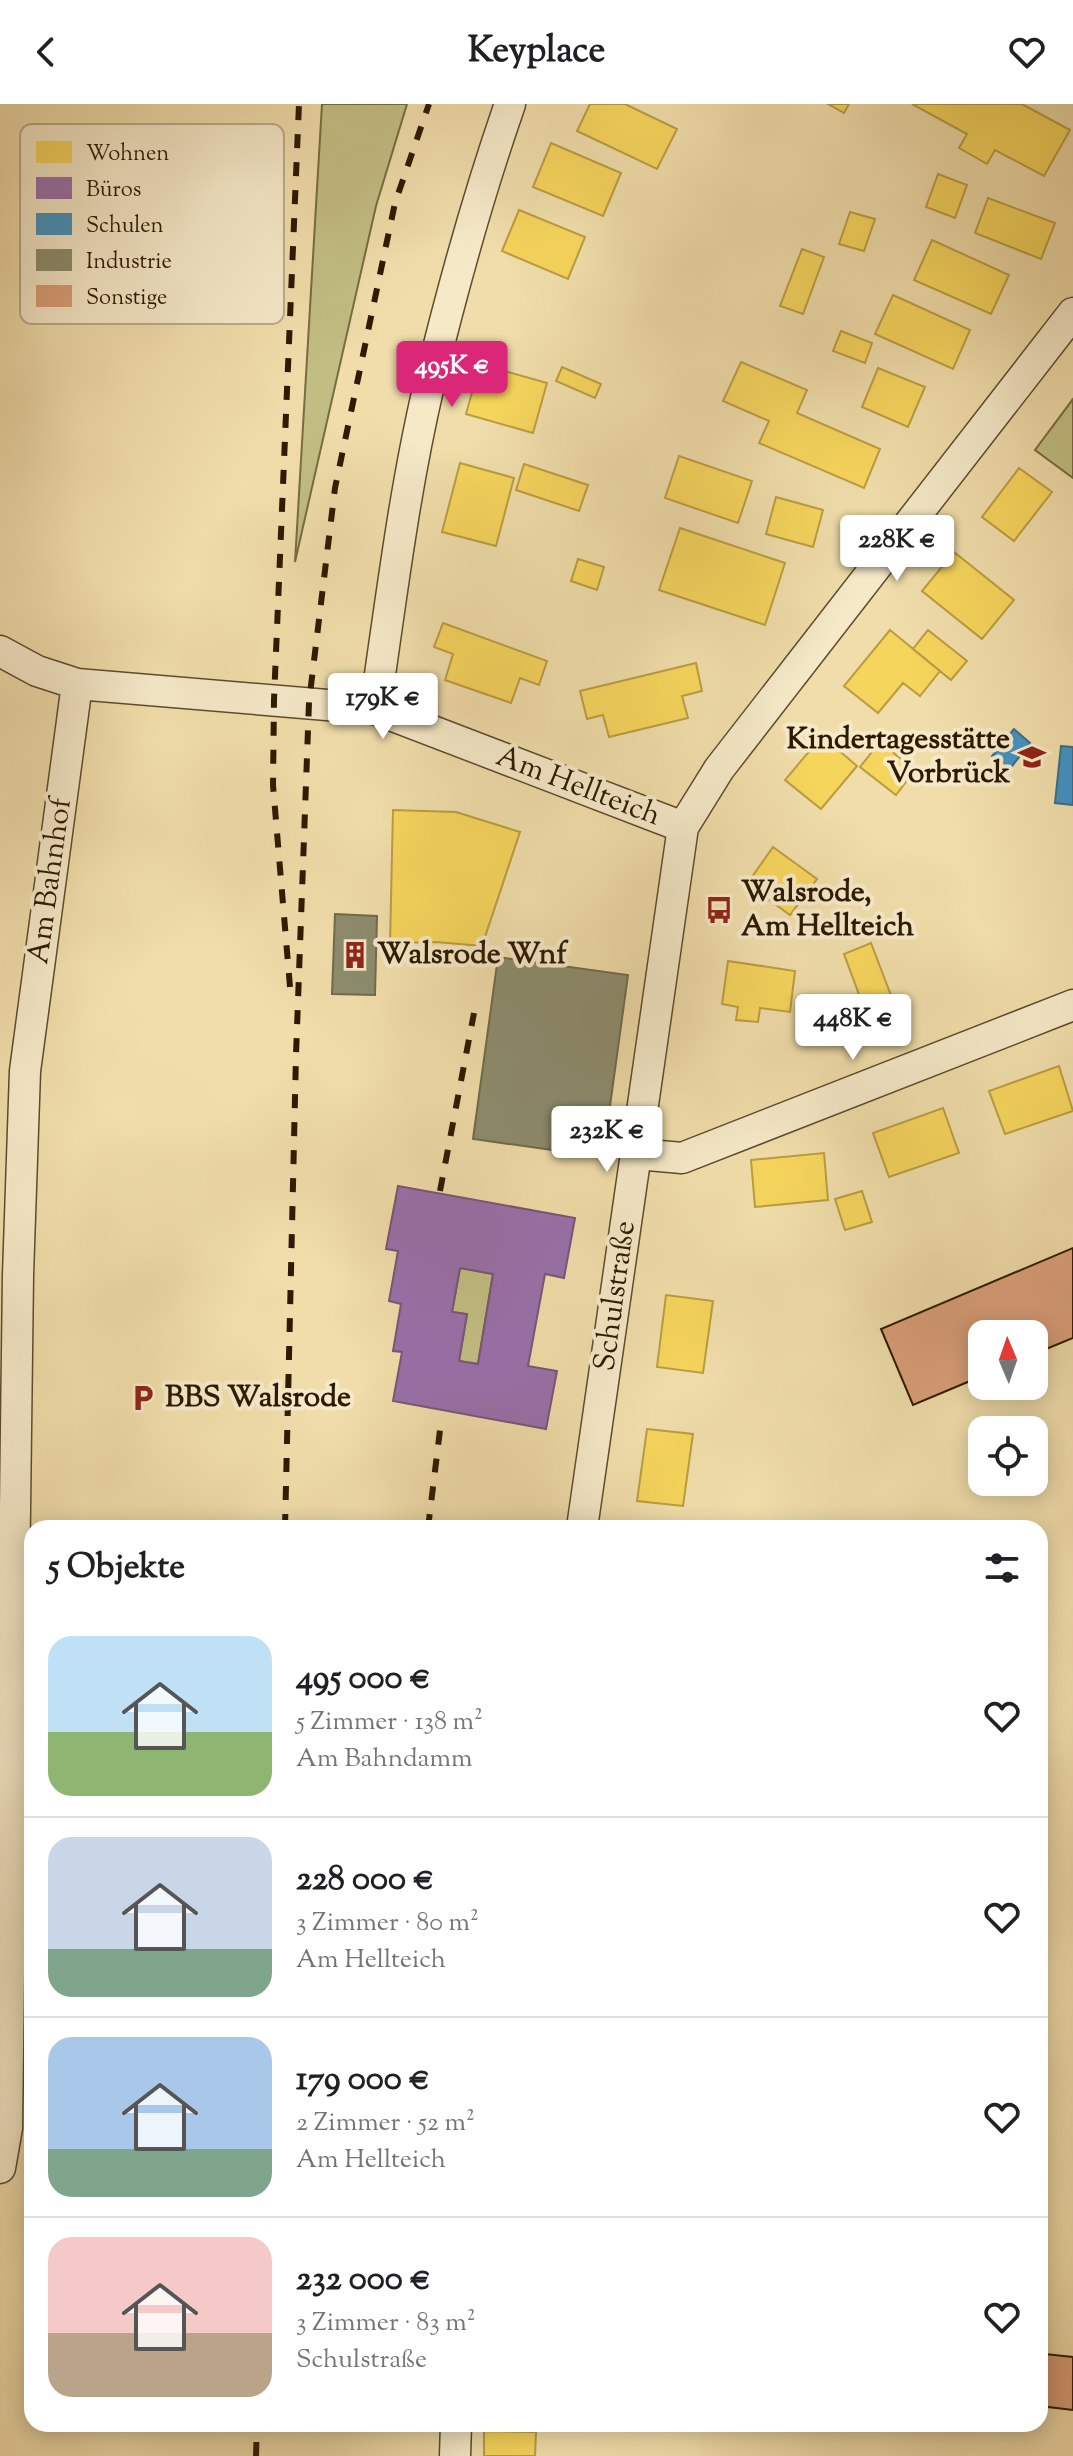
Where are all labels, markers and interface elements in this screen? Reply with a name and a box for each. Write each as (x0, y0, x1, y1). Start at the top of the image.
text: Keyplace (468, 26, 605, 78)
icon: back (24, 30, 68, 74)
icon: heart (1005, 30, 1049, 74)
legend (20, 124, 284, 324)
text: Wohnen (86, 139, 169, 171)
text: Büros (86, 175, 141, 207)
text: Schulen (86, 211, 163, 243)
text: Industrie (86, 247, 172, 279)
text: Sonstige (86, 283, 167, 315)
pin: 495K € (387, 341, 517, 409)
text: 495K € (415, 348, 489, 385)
pin: 228K € (832, 515, 962, 583)
text: 228K € (858, 522, 936, 559)
pin: 179K € (318, 673, 448, 741)
text: 179K € (346, 680, 420, 717)
place label: Kindertagesstätte Vorbrück (786, 719, 1011, 796)
street label: Am Hellteich (489, 736, 667, 838)
school or university icon: Kindertagesstätte Vorbrück (1017, 742, 1047, 772)
street label: Am Bahnhof (18, 793, 84, 967)
place label: Walsrode, Am Hellteich (741, 872, 915, 949)
bus stop icon: Walsrode, Am Hellteich (704, 895, 734, 925)
place label: Walsrode Wnf (377, 934, 569, 977)
building icon: Walsrode Wnf (340, 940, 370, 970)
pin: 448K € (788, 994, 918, 1062)
text: 448K € (813, 1001, 893, 1038)
pin: 232K € (542, 1106, 672, 1174)
text: 232K € (569, 1113, 645, 1150)
street label: Schulstraße (584, 1218, 648, 1374)
north arrow (968, 1320, 1048, 1400)
map controls (968, 1320, 1048, 1496)
place label: BBS Walsrode (165, 1377, 351, 1420)
parking icon: BBS Walsrode (128, 1383, 158, 1413)
button: locate (968, 1416, 1048, 1496)
text: 5 Objekte (48, 1544, 185, 1593)
icon: filters (980, 1546, 1024, 1590)
text: 495 000 € (296, 1655, 431, 1704)
icon: home (112, 1668, 208, 1764)
icon: heart (980, 1694, 1024, 1738)
text: 5 Zimmer · 138 m² (296, 1704, 483, 1741)
text: Am Bahndamm (296, 1741, 473, 1778)
text: 228 000 € (296, 1856, 434, 1905)
icon: home (112, 1869, 208, 1965)
icon: heart (980, 1895, 1024, 1939)
text: 3 Zimmer · 80 m² (296, 1905, 479, 1942)
text: Am Hellteich (296, 1942, 446, 1979)
text: 179 000 € (296, 2056, 430, 2105)
icon: home (112, 2069, 208, 2165)
icon: heart (980, 2095, 1024, 2139)
text: 2 Zimmer · 52 m² (296, 2105, 475, 2142)
text: Am Hellteich (296, 2142, 446, 2179)
text: 232 000 € (296, 2256, 431, 2305)
icon: home (112, 2269, 208, 2365)
icon: heart (980, 2295, 1024, 2339)
text: 3 Zimmer · 83 m² (296, 2305, 476, 2342)
text: Schulstraße (296, 2342, 427, 2379)

